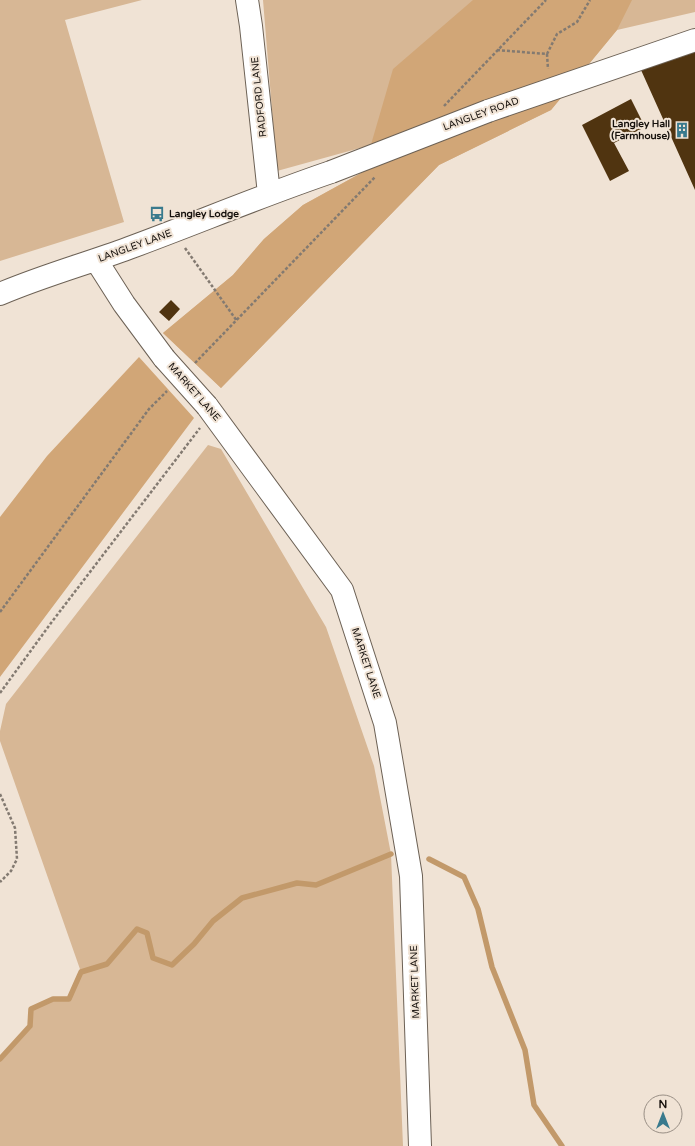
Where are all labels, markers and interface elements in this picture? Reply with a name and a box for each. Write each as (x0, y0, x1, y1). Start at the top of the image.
street label: RADFORD LANE (249, 56, 269, 138)
street label: LANGLEY ROAD (441, 95, 521, 133)
place label: Langley Hall (Farmhouse) (611, 118, 670, 142)
building icon: Langley Hall (Farmhouse) (673, 121, 691, 139)
bus stop icon: Langley Lodge (148, 205, 166, 223)
place label: Langley Lodge (169, 208, 239, 220)
street label: LANGLEY LANE (97, 227, 173, 265)
street label: MARKET LANE (165, 360, 223, 424)
street label: MARKET LANE (349, 626, 383, 700)
street label: MARKET LANE (408, 945, 422, 1019)
north arrow (643, 1094, 683, 1134)
text: N (659, 1098, 667, 1111)

